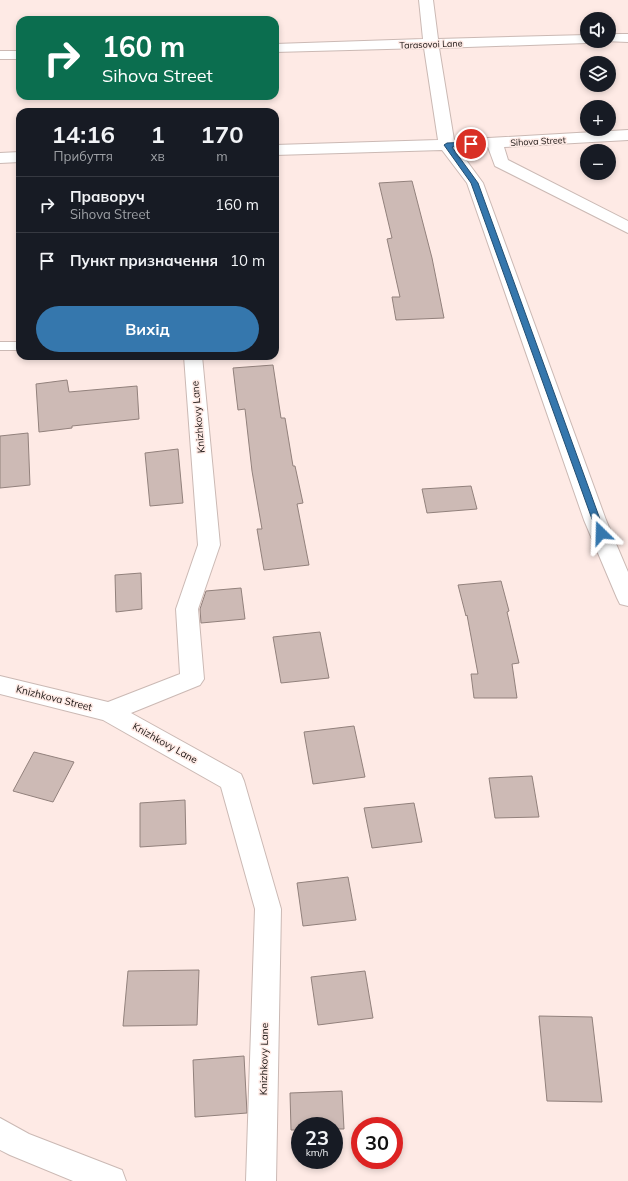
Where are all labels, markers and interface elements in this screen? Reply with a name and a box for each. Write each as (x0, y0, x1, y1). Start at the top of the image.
map controls (580, 12, 616, 180)
button: sound (580, 12, 616, 48)
text: 160 m (102, 29, 185, 64)
icon: right (36, 32, 88, 84)
street label: Tarasovoi Lane (399, 37, 463, 51)
button: layers (580, 56, 616, 92)
text: Sihova Street (102, 64, 213, 87)
button: + (580, 100, 616, 136)
text: 14:16 (51, 119, 115, 149)
text: 1 (150, 119, 165, 149)
text: 170 (200, 119, 244, 149)
pin (454, 127, 488, 161)
icon: arrive (460, 133, 482, 155)
street label: Sihova Street (510, 134, 566, 148)
button: − (580, 144, 616, 180)
text: Прибуття (54, 148, 113, 164)
text: хв (151, 148, 165, 164)
text: m (216, 148, 228, 164)
text: Праворуч (70, 187, 145, 206)
icon: right (36, 194, 58, 216)
text: 160 m (215, 195, 259, 214)
text: Sihova Street (70, 206, 150, 222)
icon: arrive (36, 250, 58, 272)
text: Пункт призначення (70, 251, 218, 270)
text: 10 m (230, 251, 265, 270)
button: Вихід (36, 306, 259, 352)
street label: Knizhkovy Lane (188, 380, 208, 454)
position arrow (580, 512, 622, 554)
street label: Knizhkova Street (15, 682, 94, 714)
street label: Knizhkovy Lane (130, 720, 200, 766)
street label: Knizhkovy Lane (257, 1023, 271, 1095)
speed limit sign: 30 (351, 1117, 403, 1169)
text: 23 (305, 1125, 329, 1150)
text: km/h (306, 1146, 328, 1159)

